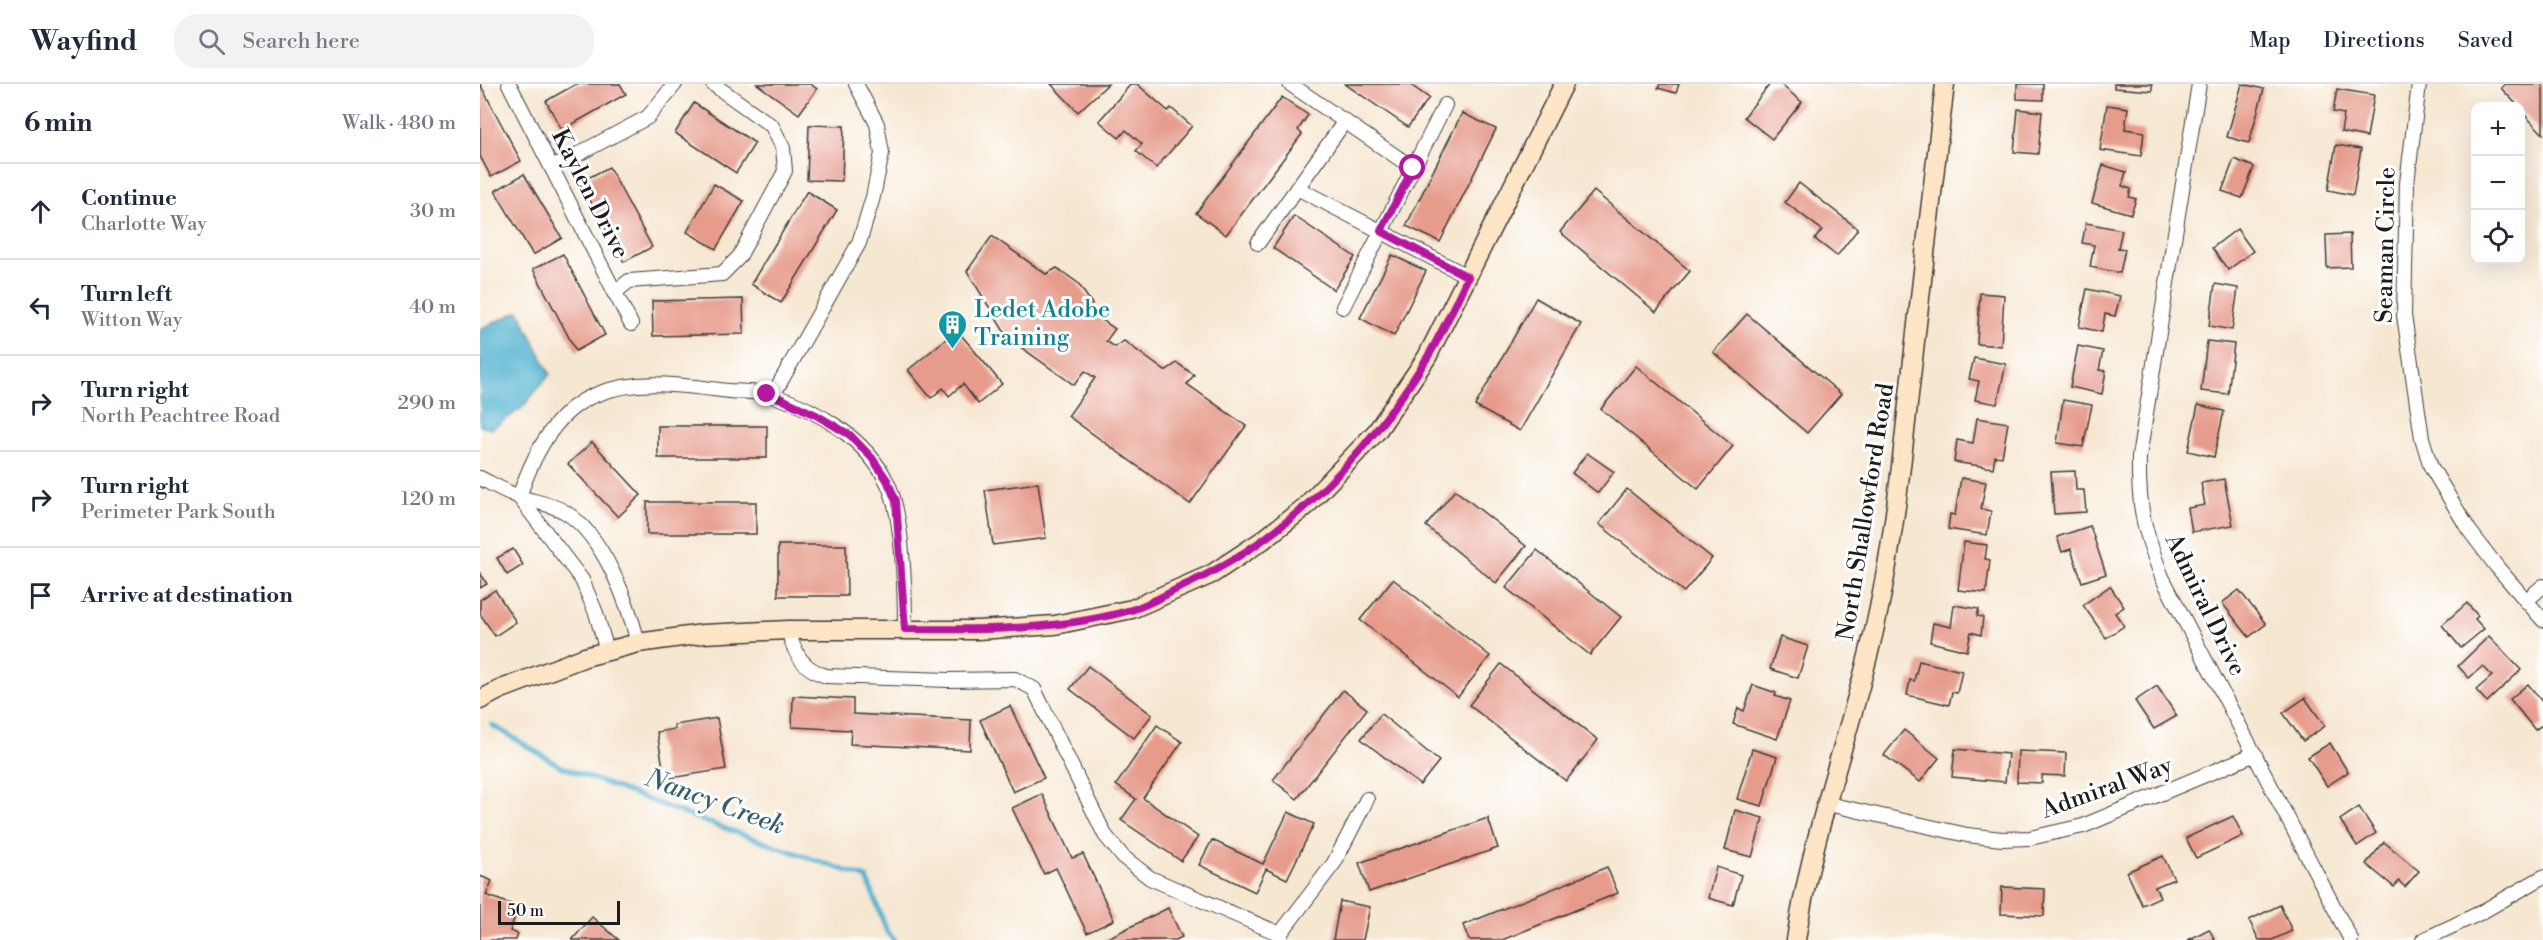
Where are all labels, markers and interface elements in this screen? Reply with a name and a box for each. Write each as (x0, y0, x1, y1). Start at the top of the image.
search box (174, 14, 594, 68)
text: Wayfind (30, 24, 138, 59)
icon: search (195, 25, 228, 58)
text: Search here (243, 28, 360, 55)
text: Map (2249, 28, 2291, 54)
text: Directions (2324, 28, 2425, 54)
text: Saved (2458, 28, 2513, 54)
map controls (2471, 102, 2525, 264)
button: + (2471, 102, 2525, 156)
text: 6 min (24, 107, 92, 139)
text: Walk · 480 m (342, 111, 456, 136)
street label: Kaylen Drive (544, 124, 636, 264)
route start (1399, 154, 1425, 180)
button: − (2471, 156, 2525, 210)
street label: Seaman Circle (2370, 167, 2402, 323)
text: Continue (81, 185, 177, 212)
icon: ahead (24, 195, 57, 228)
text: 30 m (410, 199, 456, 224)
button: locate (2471, 210, 2525, 264)
text: Charlotte Way (81, 212, 207, 237)
text: Turn left (81, 281, 172, 308)
icon: left (24, 291, 57, 324)
text: 40 m (409, 295, 456, 320)
place label: Ledet Adobe Training (974, 295, 1110, 353)
text: Witton Way (81, 308, 183, 333)
building icon: Ledet Adobe Training (937, 308, 969, 350)
text: Turn right (81, 377, 189, 404)
route end (753, 380, 779, 406)
street label: North Shallowford Road (1831, 381, 1901, 643)
icon: right (24, 387, 57, 420)
text: 290 m (398, 391, 456, 416)
text: North Peachtree Road (81, 404, 280, 429)
text: Turn right (81, 473, 189, 500)
icon: right (24, 483, 57, 516)
text: 120 m (401, 487, 456, 512)
text: Perimeter Park South (81, 500, 276, 525)
street label: Admiral Drive (2157, 528, 2252, 681)
icon: arrive (24, 579, 57, 612)
text: Arrive at destination (81, 582, 293, 609)
street label: Admiral Way (2037, 750, 2177, 826)
water label: Nancy Creek (640, 762, 789, 842)
scale bar (498, 898, 620, 926)
text: 50 m (507, 901, 544, 921)

